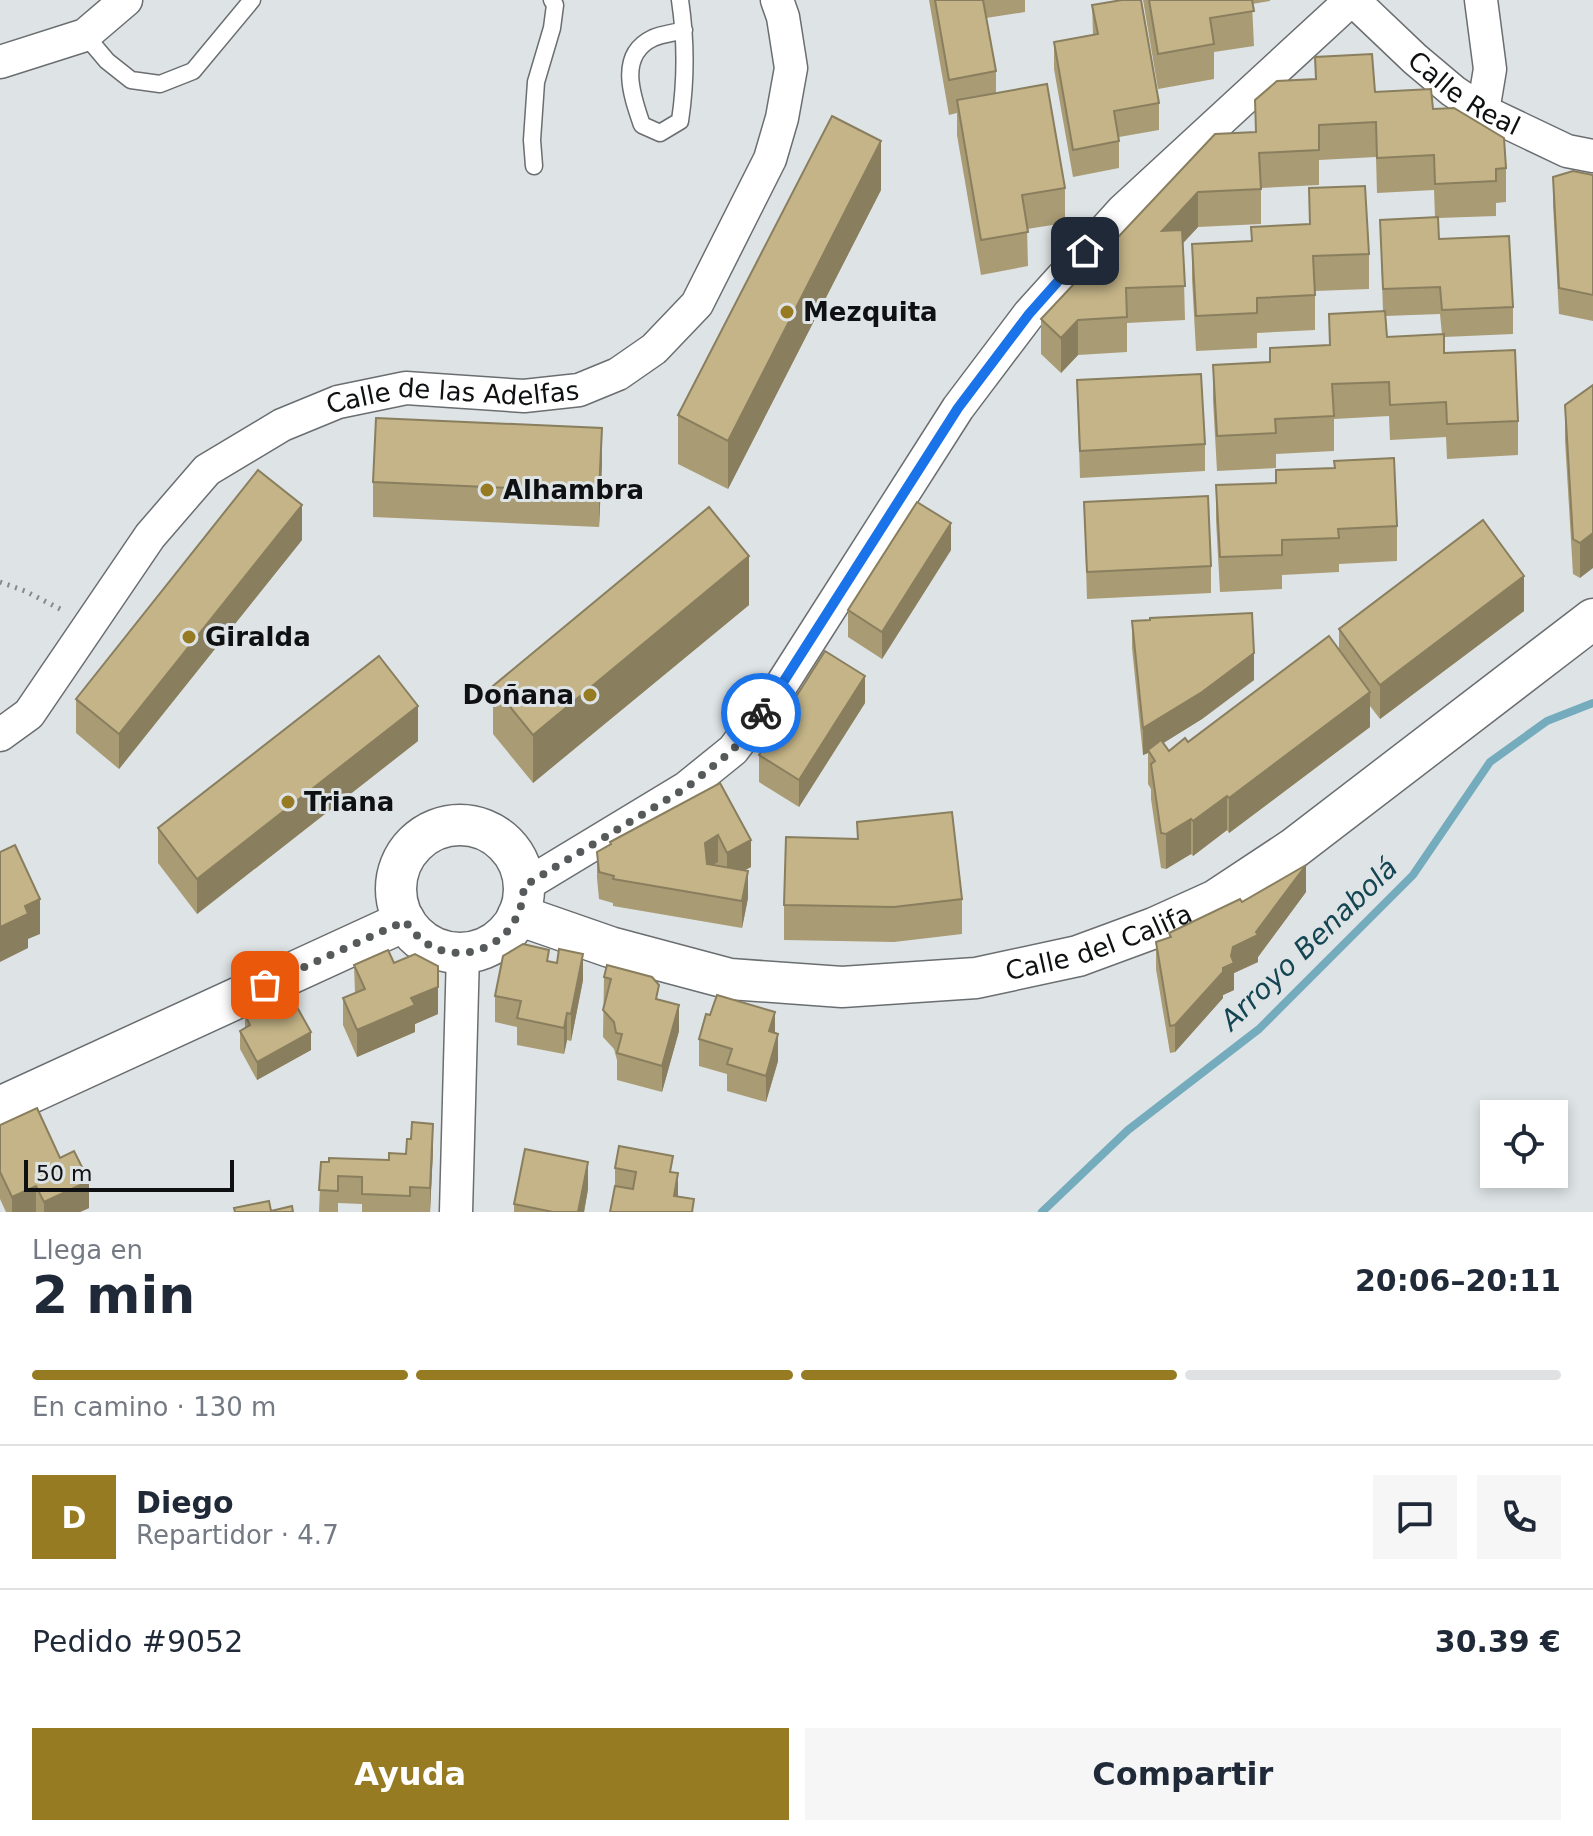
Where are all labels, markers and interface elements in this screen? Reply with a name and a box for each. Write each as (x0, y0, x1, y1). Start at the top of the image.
street label: Calle Real (1402, 45, 1525, 141)
pin (1051, 217, 1119, 285)
icon: home (1063, 229, 1107, 273)
place label: Mezquita (803, 297, 938, 327)
marker: Mezquita (778, 303, 796, 321)
street label: Calle de las Adelfas (322, 372, 581, 420)
place label: Alhambra (503, 475, 644, 505)
marker: Alhambra (478, 481, 496, 499)
place label: Giralda (205, 622, 311, 652)
marker: Giralda (180, 628, 198, 646)
courier (721, 673, 801, 753)
place label: Doñana (462, 680, 574, 710)
marker: Doñana (581, 686, 599, 704)
icon: bike (739, 691, 783, 735)
place label: Triana (304, 787, 394, 817)
marker: Triana (279, 793, 297, 811)
water label: Arroyo Benabolá (1212, 851, 1404, 1038)
street label: Calle del Califa (1003, 898, 1196, 986)
pin (231, 951, 299, 1019)
icon: bag (243, 963, 287, 1007)
map controls (1480, 1100, 1568, 1188)
button: locate (1480, 1100, 1568, 1188)
scale bar (24, 1156, 234, 1192)
text: 50 m (36, 1161, 92, 1186)
text: Llega en (32, 1235, 143, 1265)
text: 20:06–20:11 (1355, 1263, 1561, 1298)
text: 2 min (32, 1265, 195, 1325)
text: En camino · 130 m (32, 1392, 276, 1422)
button: chat (1373, 1475, 1457, 1559)
button: phone (1477, 1475, 1561, 1559)
text: Diego (136, 1485, 234, 1520)
text: D (62, 1500, 86, 1535)
text: Repartidor · 4.7 (136, 1520, 339, 1550)
text: Pedido #9052 (32, 1624, 243, 1659)
text: 30.39 € (1435, 1624, 1561, 1659)
button: Ayuda (32, 1728, 789, 1820)
button: Compartir (805, 1728, 1561, 1820)

